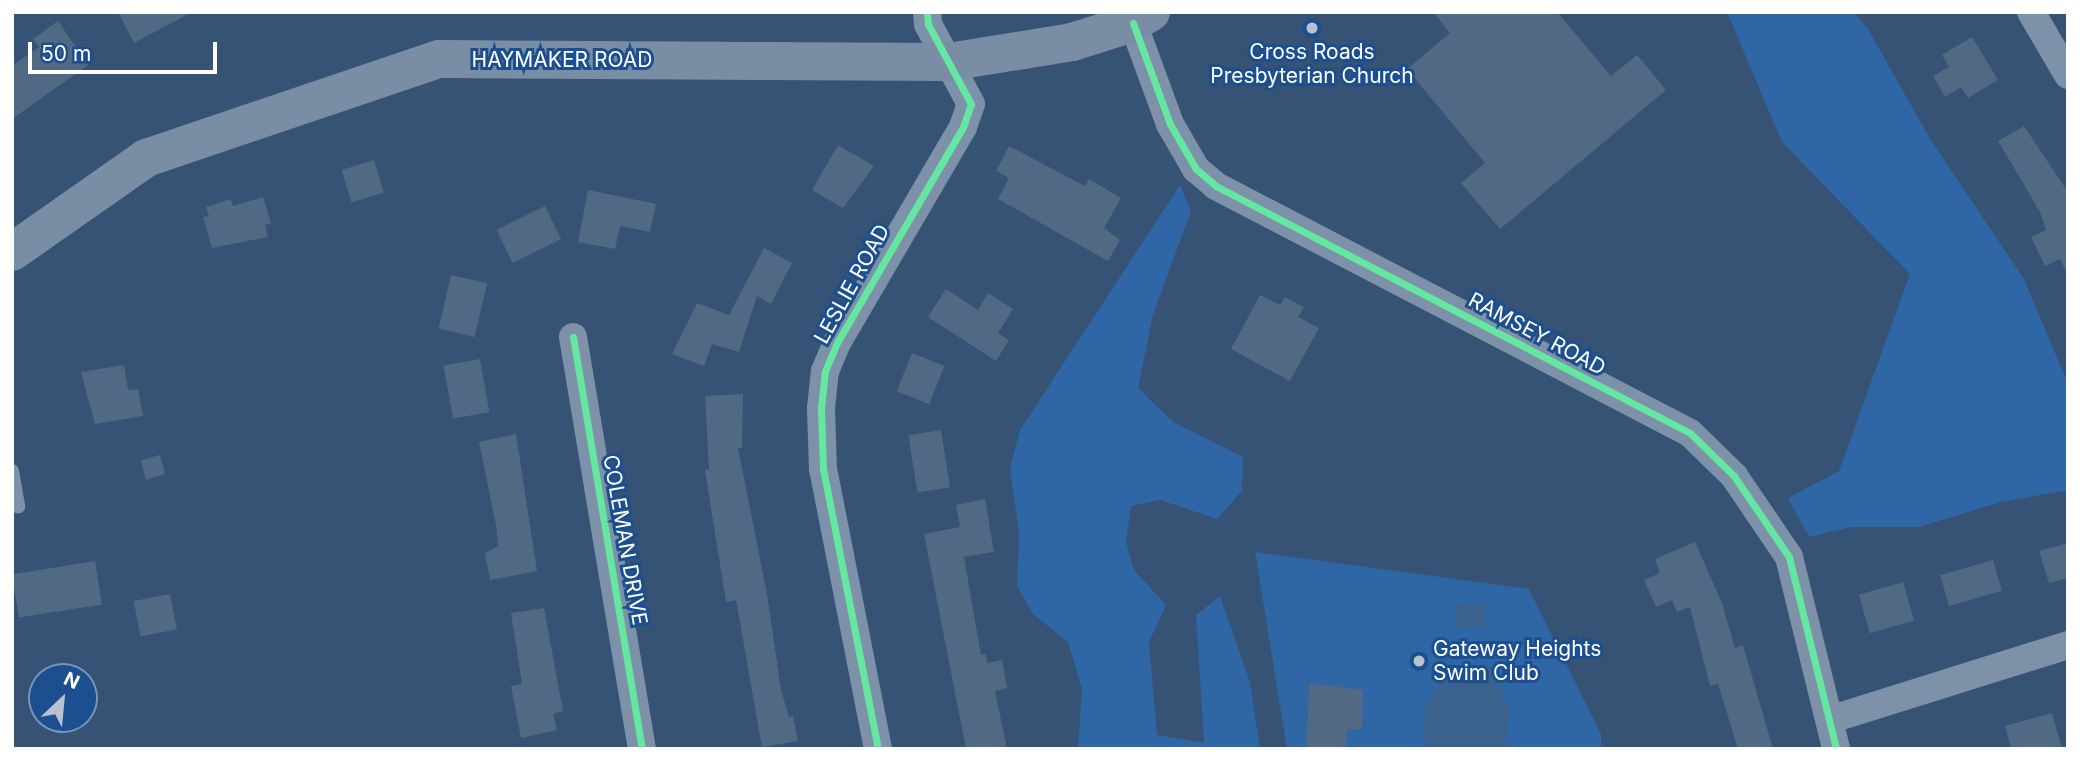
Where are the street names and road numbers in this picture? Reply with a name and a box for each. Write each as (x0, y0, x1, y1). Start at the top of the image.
street label: HAYMAKER ROAD (472, 47, 652, 73)
street label: LESLIE ROAD (809, 220, 895, 348)
street label: RAMSEY ROAD (1464, 287, 1610, 381)
street label: COLEMAN DRIVE (598, 453, 652, 627)

